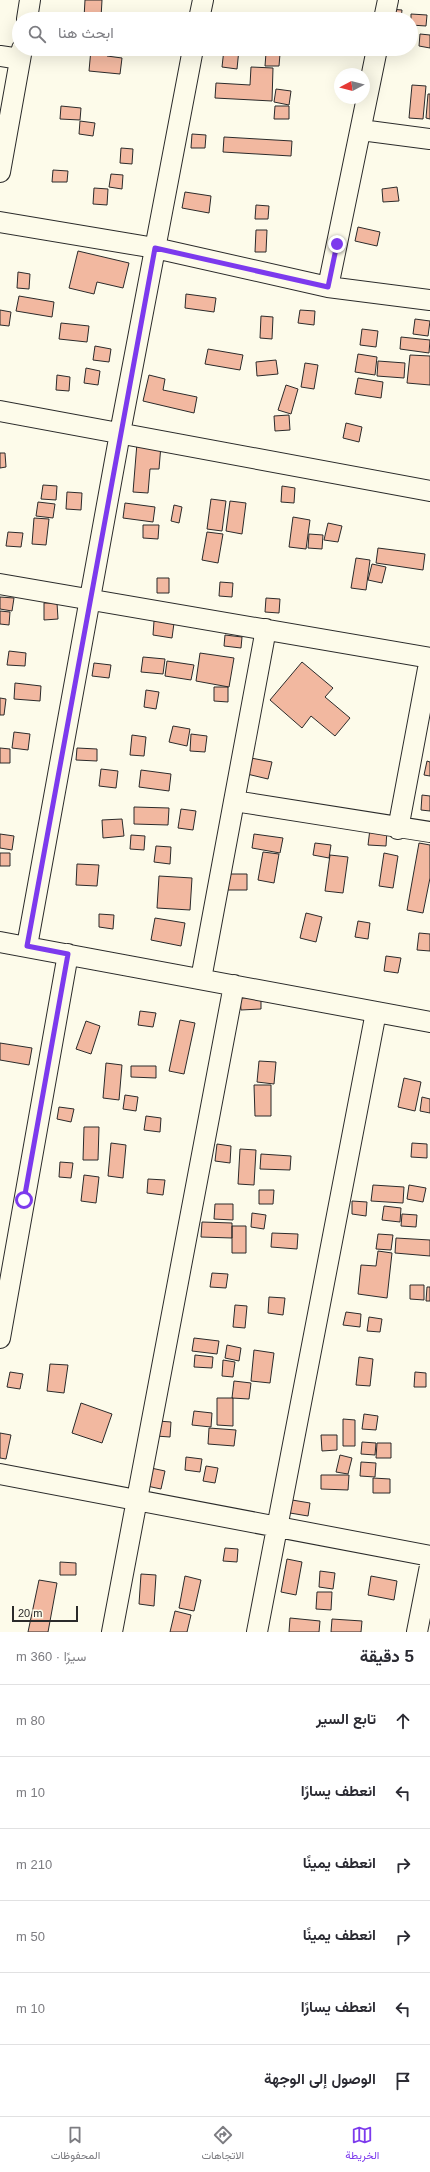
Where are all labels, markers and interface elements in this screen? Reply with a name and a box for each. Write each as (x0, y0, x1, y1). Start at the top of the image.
search box (12, 12, 418, 56)
icon: search (26, 23, 48, 45)
text: ابحث هنا (58, 24, 114, 41)
north arrow (334, 68, 370, 104)
route end (328, 235, 346, 253)
route start (15, 1191, 33, 1209)
scale bar (12, 1604, 78, 1623)
text: 20 m (18, 1607, 42, 1619)
text: 5 دقيقة (360, 1647, 414, 1666)
text: سيرًا · 360 m (16, 1649, 86, 1664)
text: تابع السير (316, 1710, 376, 1727)
icon: ahead (392, 1710, 414, 1732)
text: 80 m (16, 1713, 45, 1728)
text: انعطف يسارًا (301, 1782, 376, 1799)
icon: left (392, 1782, 414, 1804)
text: 10 m (16, 1785, 45, 1800)
text: انعطف يمينًا (303, 1854, 376, 1871)
icon: right (392, 1854, 414, 1876)
text: 210 m (16, 1857, 52, 1872)
text: انعطف يمينًا (303, 1926, 376, 1943)
icon: right (392, 1926, 414, 1948)
text: 50 m (16, 1929, 45, 1944)
text: انعطف يسارًا (301, 1998, 376, 2015)
icon: left (392, 1998, 414, 2020)
text: 10 m (16, 2001, 45, 2016)
text: الوصول إلى الوجهة (264, 2070, 376, 2087)
icon: arrive (392, 2070, 414, 2092)
tab: المحفوظات (51, 2124, 100, 2165)
tab: الاتجاهات (201, 2124, 244, 2165)
tab: الخريطة (345, 2124, 379, 2165)

